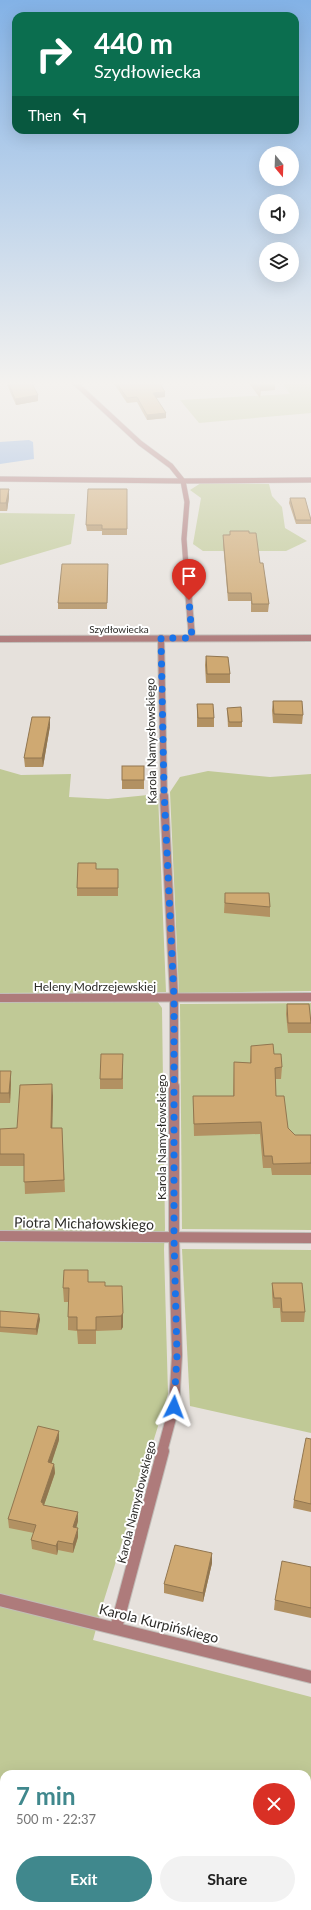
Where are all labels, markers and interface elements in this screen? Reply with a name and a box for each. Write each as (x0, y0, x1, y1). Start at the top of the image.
text: 440 m (94, 26, 173, 60)
icon: right (28, 28, 80, 80)
text: Szydłowiecka (94, 60, 201, 82)
icon: left (69, 104, 91, 126)
text: Then (28, 106, 61, 124)
north arrow (259, 146, 299, 186)
map controls (259, 146, 299, 282)
button: sound (259, 194, 299, 234)
button: layers (259, 242, 299, 282)
pin (172, 559, 206, 600)
icon: arrive (178, 565, 200, 587)
street label: Szydłowiecka (89, 623, 149, 635)
street label: Karola Namysłowskiego (142, 678, 160, 804)
street label: Heleny Modrzejewskiej (34, 979, 156, 994)
street label: Karola Namysłowskiego (154, 1074, 169, 1200)
street label: Piotra Michałowskiego (14, 1213, 154, 1233)
position arrow (153, 1386, 195, 1428)
street label: Karola Namysłowskiego (113, 1439, 159, 1565)
street label: Karola Kurpińskiego (97, 1600, 221, 1646)
text: 7 min (16, 1781, 76, 1810)
button: close (253, 1783, 295, 1825)
text: 500 m · 22:37 (16, 1811, 96, 1827)
button: Exit (16, 1856, 152, 1902)
button: Share (160, 1856, 295, 1902)

